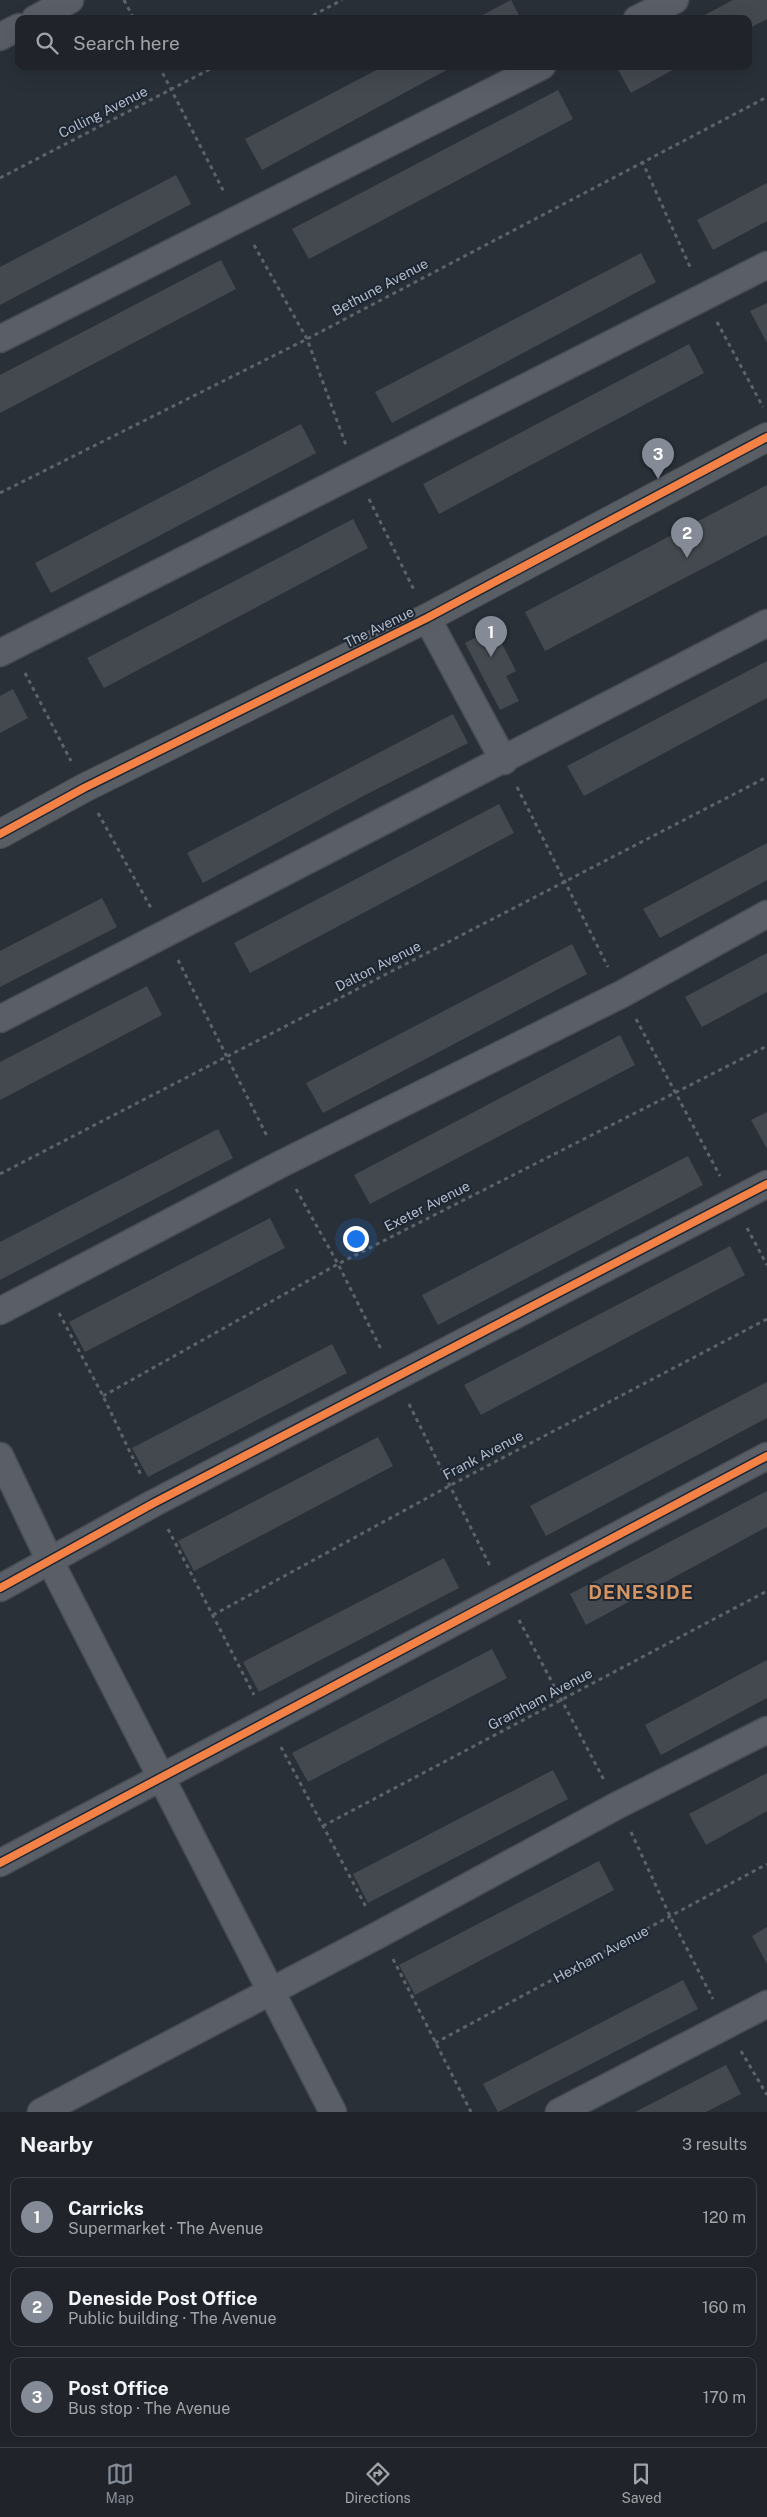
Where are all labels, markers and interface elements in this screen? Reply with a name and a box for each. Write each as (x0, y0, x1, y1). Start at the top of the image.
search box (15, 15, 752, 70)
icon: search (33, 29, 61, 57)
text: Search here (73, 32, 180, 54)
street label: Colling Avenue (56, 83, 150, 141)
street label: Bethune Avenue (329, 255, 431, 319)
pin: 3 (642, 438, 674, 479)
pin: 2 (671, 517, 703, 558)
street label: The Avenue (341, 603, 417, 651)
pin: 1 (475, 616, 507, 657)
street label: Dalton Avenue (333, 938, 424, 994)
street label: Exeter Avenue (382, 1178, 473, 1234)
your location (343, 1226, 369, 1252)
street label: Frank Avenue (440, 1427, 526, 1483)
district label: DENESIDE (588, 1581, 694, 1603)
street label: Grantham Avenue (485, 1665, 595, 1733)
street label: Hexham Avenue (551, 1922, 651, 1986)
text: Nearby (20, 2132, 93, 2157)
text: 3 results (682, 2135, 747, 2154)
text: Carricks (68, 2197, 144, 2219)
text: 1 (34, 2208, 40, 2227)
text: 120 m (702, 2208, 746, 2227)
text: Supermarket · The Avenue (68, 2219, 263, 2238)
text: Deneside Post Office (68, 2287, 257, 2309)
text: 2 (32, 2298, 42, 2317)
text: 160 m (702, 2298, 746, 2317)
text: Public building · The Avenue (68, 2309, 276, 2328)
text: Post Office (68, 2377, 169, 2399)
text: 3 (32, 2388, 42, 2407)
text: 170 m (703, 2388, 746, 2407)
text: Bus stop · The Avenue (68, 2399, 230, 2418)
tab: Map (105, 2460, 134, 2506)
tab: Directions (345, 2460, 411, 2506)
tab: Saved (621, 2460, 662, 2506)

